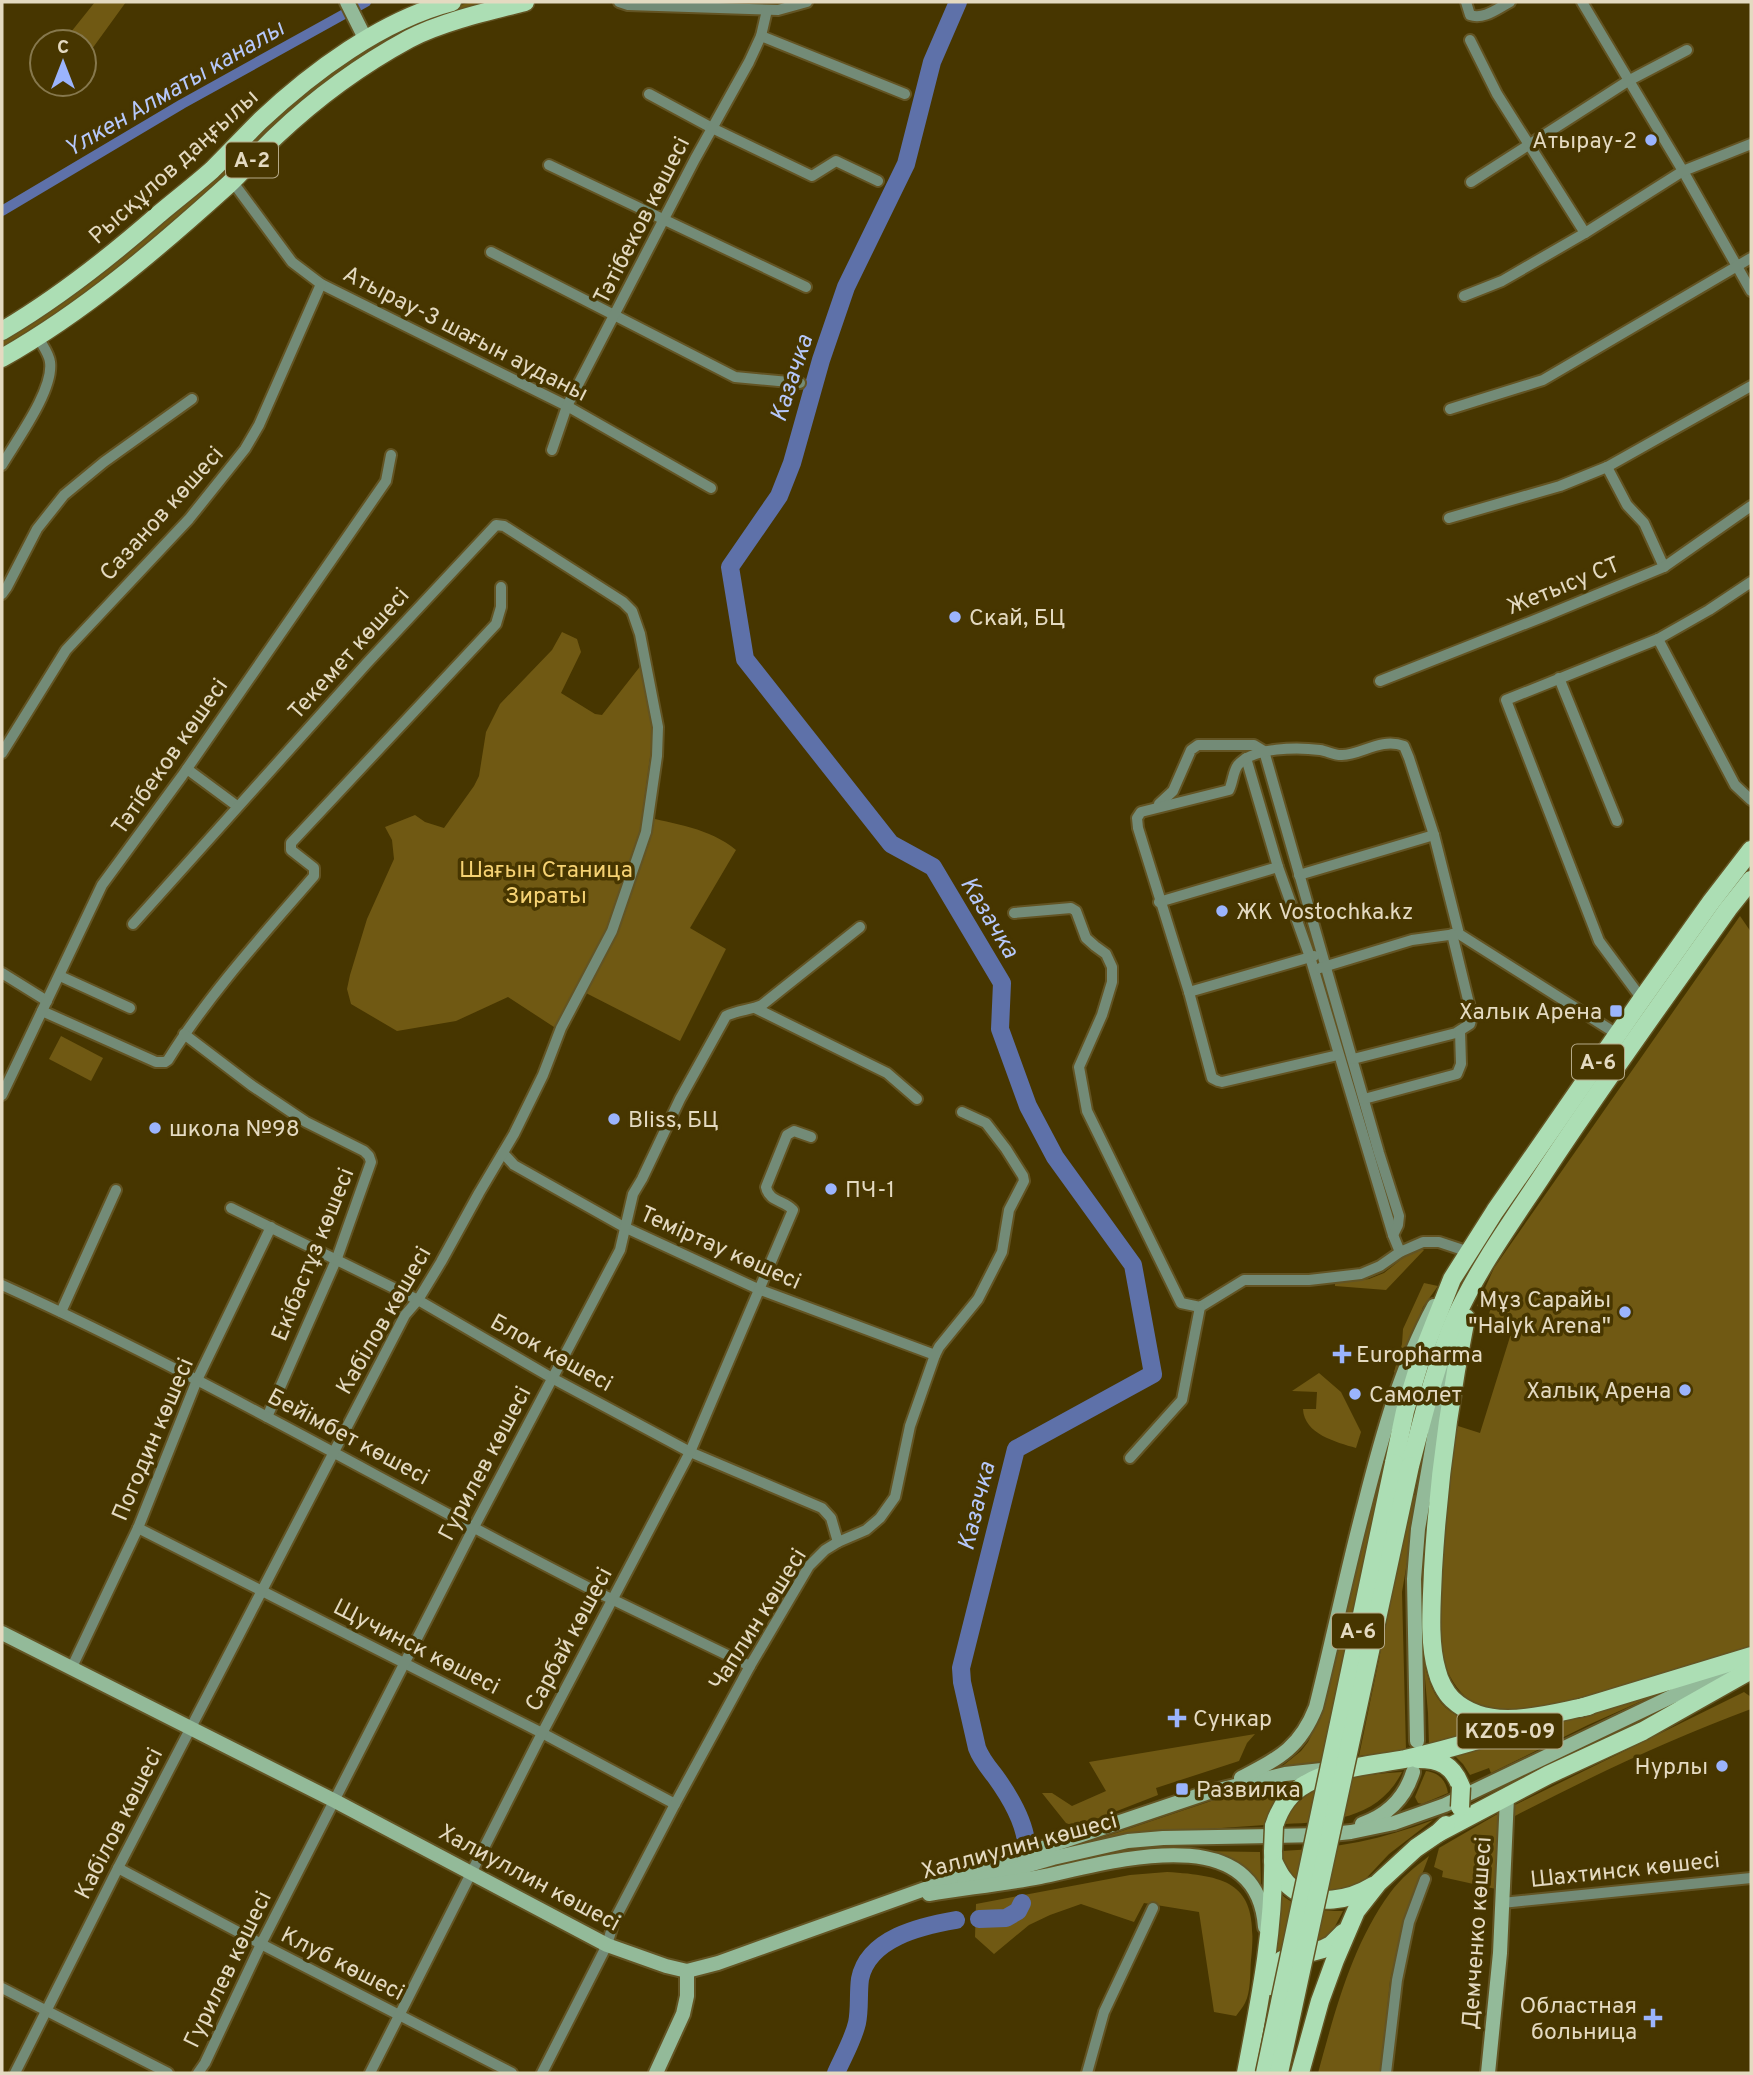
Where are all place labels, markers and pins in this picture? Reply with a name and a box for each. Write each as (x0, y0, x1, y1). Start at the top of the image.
place label: Атырау-2 (1532, 128, 1637, 157)
marker: Атырау-2 (1643, 132, 1659, 148)
place label: Скай, БЦ (969, 605, 1065, 634)
marker: Скай, БЦ (947, 609, 963, 625)
place label: ЖК Vostochka.kz (1236, 899, 1413, 928)
marker: ЖК Vostochka.kz (1214, 903, 1230, 919)
place label: Халык Арена (1459, 999, 1602, 1028)
marker: Халык Арена (1608, 1003, 1624, 1019)
place label: Bliss, БЦ (628, 1107, 719, 1136)
marker: Bliss, БЦ (606, 1111, 622, 1127)
place label: школа №98 (169, 1116, 300, 1145)
marker: школа №98 (147, 1120, 163, 1136)
place label: ПЧ-1 (845, 1177, 895, 1206)
marker: ПЧ-1 (823, 1181, 839, 1197)
place label: Мұз Сарайы "Halyk Arena" (1468, 1287, 1611, 1342)
marker: Мұз Сарайы "Halyk Arena" (1617, 1304, 1633, 1320)
place label: Europharma (1356, 1342, 1483, 1371)
marker: Europharma (1334, 1346, 1350, 1362)
place label: Халық Арена (1526, 1378, 1671, 1407)
place label: Самолет (1369, 1382, 1462, 1411)
marker: Халық Арена (1677, 1382, 1693, 1398)
marker: Самолет (1347, 1386, 1363, 1402)
place label: Сункар (1193, 1706, 1272, 1735)
marker: Сункар (1167, 1708, 1187, 1728)
place label: Нурлы (1635, 1754, 1708, 1783)
marker: Нурлы (1714, 1758, 1730, 1774)
place label: Развилка (1196, 1777, 1301, 1806)
marker: Развилка (1174, 1781, 1190, 1797)
place label: Областная больница (1520, 1993, 1637, 2048)
marker: Областная больница (1643, 2008, 1663, 2028)

